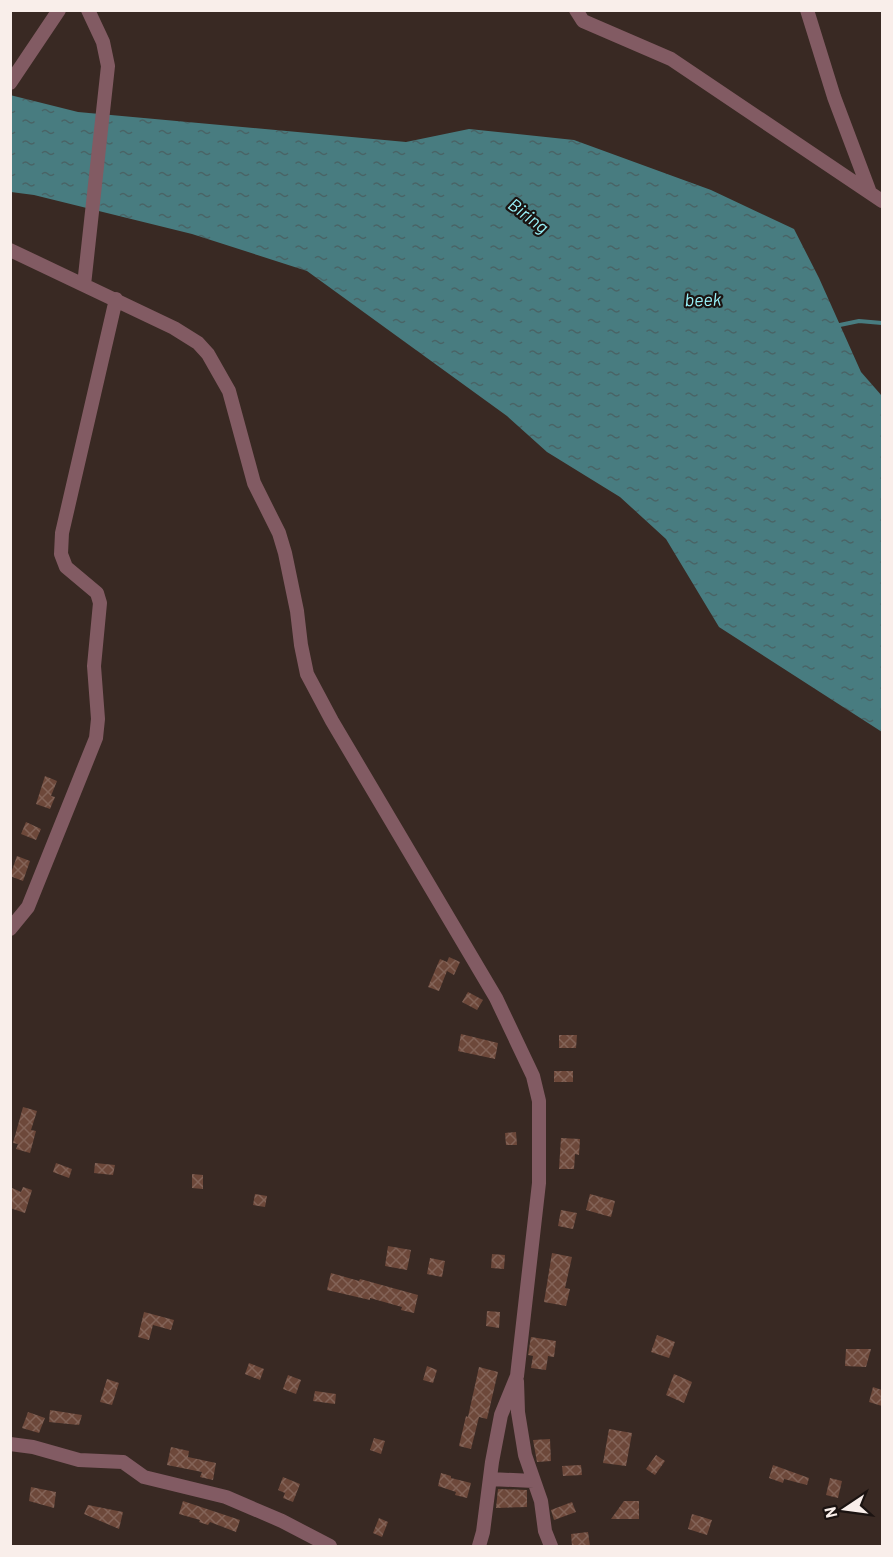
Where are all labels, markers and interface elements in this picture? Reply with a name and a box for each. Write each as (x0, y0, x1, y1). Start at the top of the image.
water label: Biring (504, 193, 553, 238)
water label: beek (684, 288, 722, 310)
north arrow (815, 1479, 875, 1539)
text: N (819, 1505, 840, 1520)

